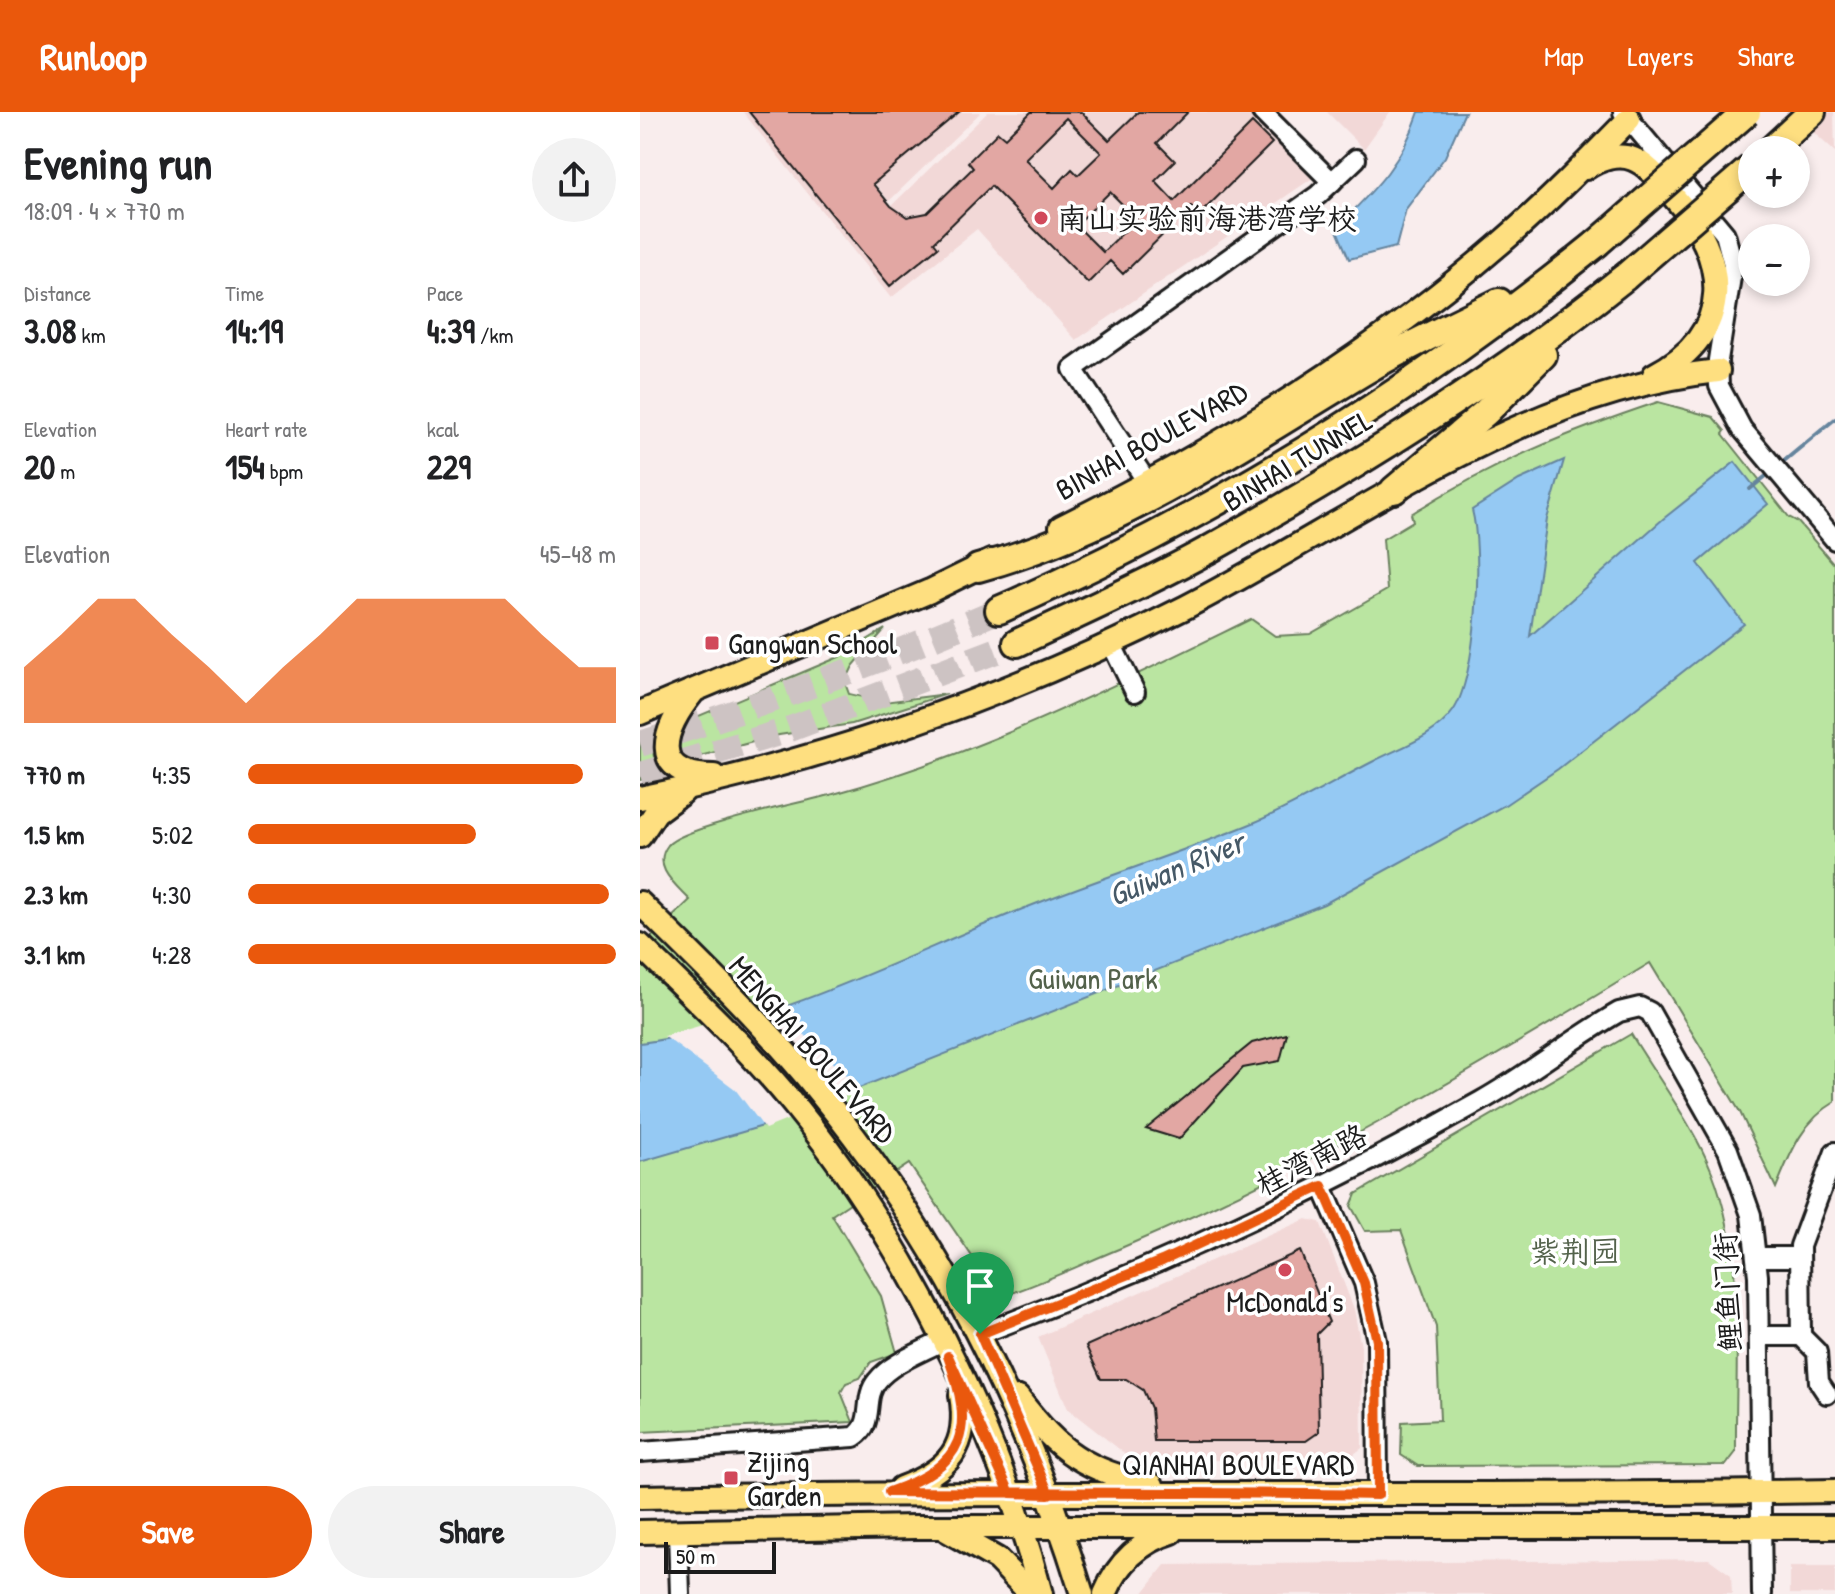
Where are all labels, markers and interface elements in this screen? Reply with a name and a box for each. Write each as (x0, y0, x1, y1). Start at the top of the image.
text: Runloop (40, 30, 147, 82)
text: Map (1544, 37, 1584, 75)
text: Layers (1628, 37, 1693, 75)
text: Share (1737, 37, 1795, 75)
text: Evening run (24, 133, 212, 193)
map controls (1738, 136, 1810, 296)
button: + (1738, 136, 1810, 208)
button: share (532, 138, 616, 222)
text: 18:09 · 4 × 770 m (24, 193, 185, 228)
place label: 南山实验前海港湾学校 (1057, 198, 1357, 238)
marker: 南山实验前海港湾学校 (1032, 209, 1050, 227)
button: − (1738, 224, 1810, 296)
text: Distance (24, 278, 91, 308)
text: Time (225, 278, 264, 308)
text: Pace (427, 278, 463, 308)
text: 3.08 (24, 308, 76, 354)
text: 14:19 (225, 308, 283, 354)
text: 4:39 (427, 308, 475, 354)
text: km (76, 320, 106, 350)
text: /km (475, 320, 513, 350)
street label: BINHAI BOULEVARD (1048, 371, 1255, 509)
street label: BINHAI TUNNEL (1215, 400, 1379, 520)
text: Elevation (24, 414, 97, 444)
text: Heart rate (225, 414, 308, 444)
text: kcal (427, 414, 459, 444)
text: 20 (24, 444, 55, 490)
text: 154 (225, 444, 265, 490)
text: 229 (427, 444, 471, 490)
text: m (55, 456, 75, 486)
text: bpm (265, 456, 303, 486)
text: Elevation (24, 536, 110, 571)
text: 45–48 m (540, 536, 616, 571)
place label: Gangwan School (728, 623, 897, 663)
marker: Gangwan School (703, 634, 721, 652)
text: 770 m (24, 757, 85, 792)
text: 4:35 (152, 757, 190, 792)
text: 1.5 km (24, 817, 84, 852)
text: 5:02 (152, 817, 193, 852)
water label: Guiwan River (1101, 819, 1254, 916)
text: 2.3 km (24, 877, 88, 912)
text: 4:30 (152, 877, 191, 912)
text: 3.1 km (24, 937, 85, 972)
text: 4:28 (152, 937, 191, 972)
street label: MENGHAI BOULEVARD (720, 947, 906, 1152)
park label: Guiwan Park (1028, 958, 1158, 998)
street label: 桂湾南路 (1248, 1114, 1374, 1204)
park label: 紫荆园 (1530, 1231, 1620, 1271)
street label: 鲤鱼门街 (1704, 1231, 1750, 1353)
pin (946, 1252, 1014, 1334)
marker: McDonald's (1276, 1261, 1294, 1279)
icon: arrive (958, 1264, 1002, 1308)
place label: McDonald's (1226, 1281, 1344, 1321)
place label: Zijing Garden (747, 1441, 822, 1515)
street label: QIANHAI BOULEVARD (1122, 1444, 1355, 1484)
marker: Zijing Garden (722, 1469, 740, 1487)
button: Save (24, 1486, 312, 1578)
button: Share (328, 1486, 616, 1578)
scale bar (664, 1538, 776, 1574)
text: 50 m (676, 1541, 715, 1571)

